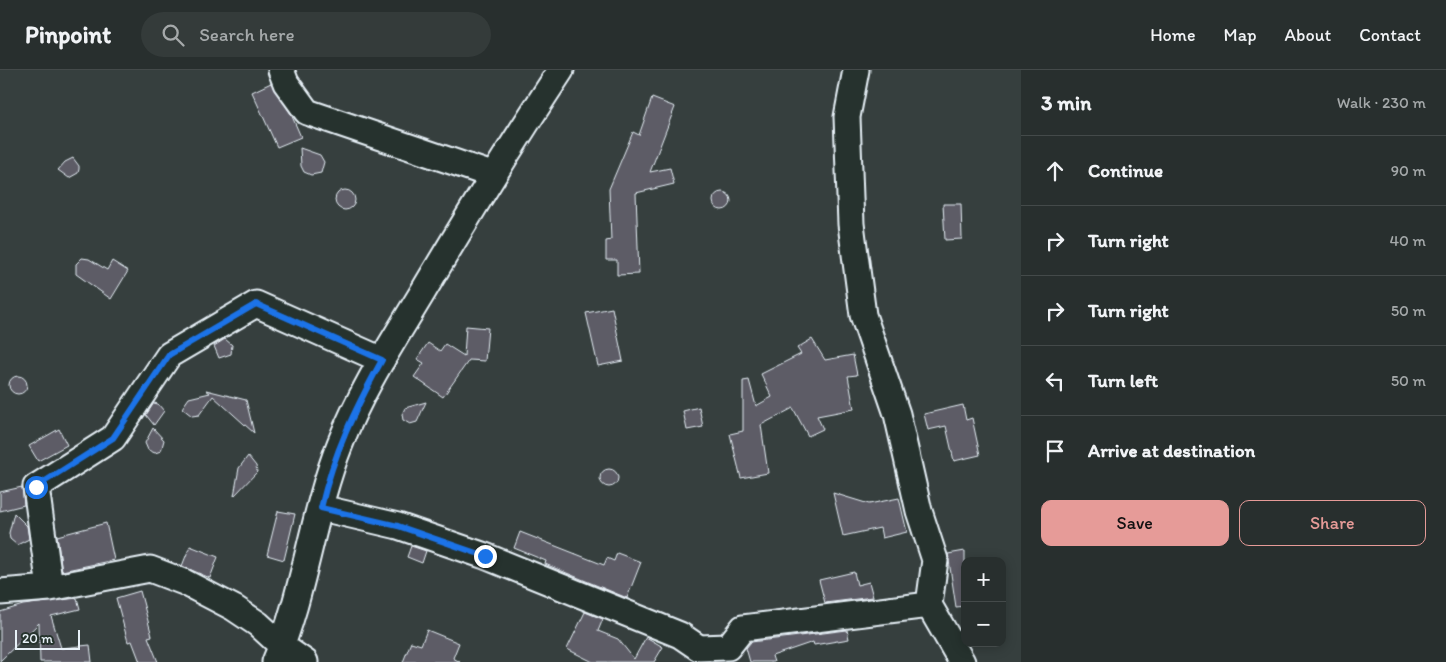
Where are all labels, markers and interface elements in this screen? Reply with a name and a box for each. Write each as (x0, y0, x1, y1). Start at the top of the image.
search box (141, 12, 491, 57)
text: Pinpoint (25, 20, 111, 49)
icon: search (159, 21, 187, 49)
text: Search here (199, 23, 294, 46)
text: Home (1150, 24, 1196, 46)
text: Map (1224, 24, 1257, 46)
text: About (1285, 24, 1331, 46)
text: Contact (1359, 24, 1421, 46)
text: 3 min (1041, 90, 1091, 115)
text: Walk · 230 m (1337, 93, 1426, 112)
icon: ahead (1041, 157, 1069, 185)
text: Continue (1088, 159, 1163, 182)
text: 90 m (1391, 161, 1426, 180)
icon: right (1041, 227, 1069, 255)
text: Turn right (1088, 229, 1169, 252)
text: 40 m (1389, 231, 1426, 250)
icon: right (1041, 297, 1069, 325)
text: Turn right (1088, 299, 1169, 322)
text: 50 m (1391, 301, 1426, 320)
icon: left (1041, 367, 1069, 395)
text: Turn left (1088, 369, 1158, 392)
text: 50 m (1391, 371, 1426, 390)
icon: arrive (1041, 437, 1069, 465)
text: Arrive at destination (1088, 439, 1255, 462)
route start (25, 476, 48, 499)
button: Save (1041, 500, 1229, 546)
button: Share (1239, 500, 1426, 546)
route end (474, 545, 497, 568)
map controls (961, 557, 1006, 647)
button: + (961, 557, 1006, 602)
button: − (961, 602, 1006, 647)
scale bar (15, 627, 80, 650)
text: 20 m (22, 630, 53, 647)

